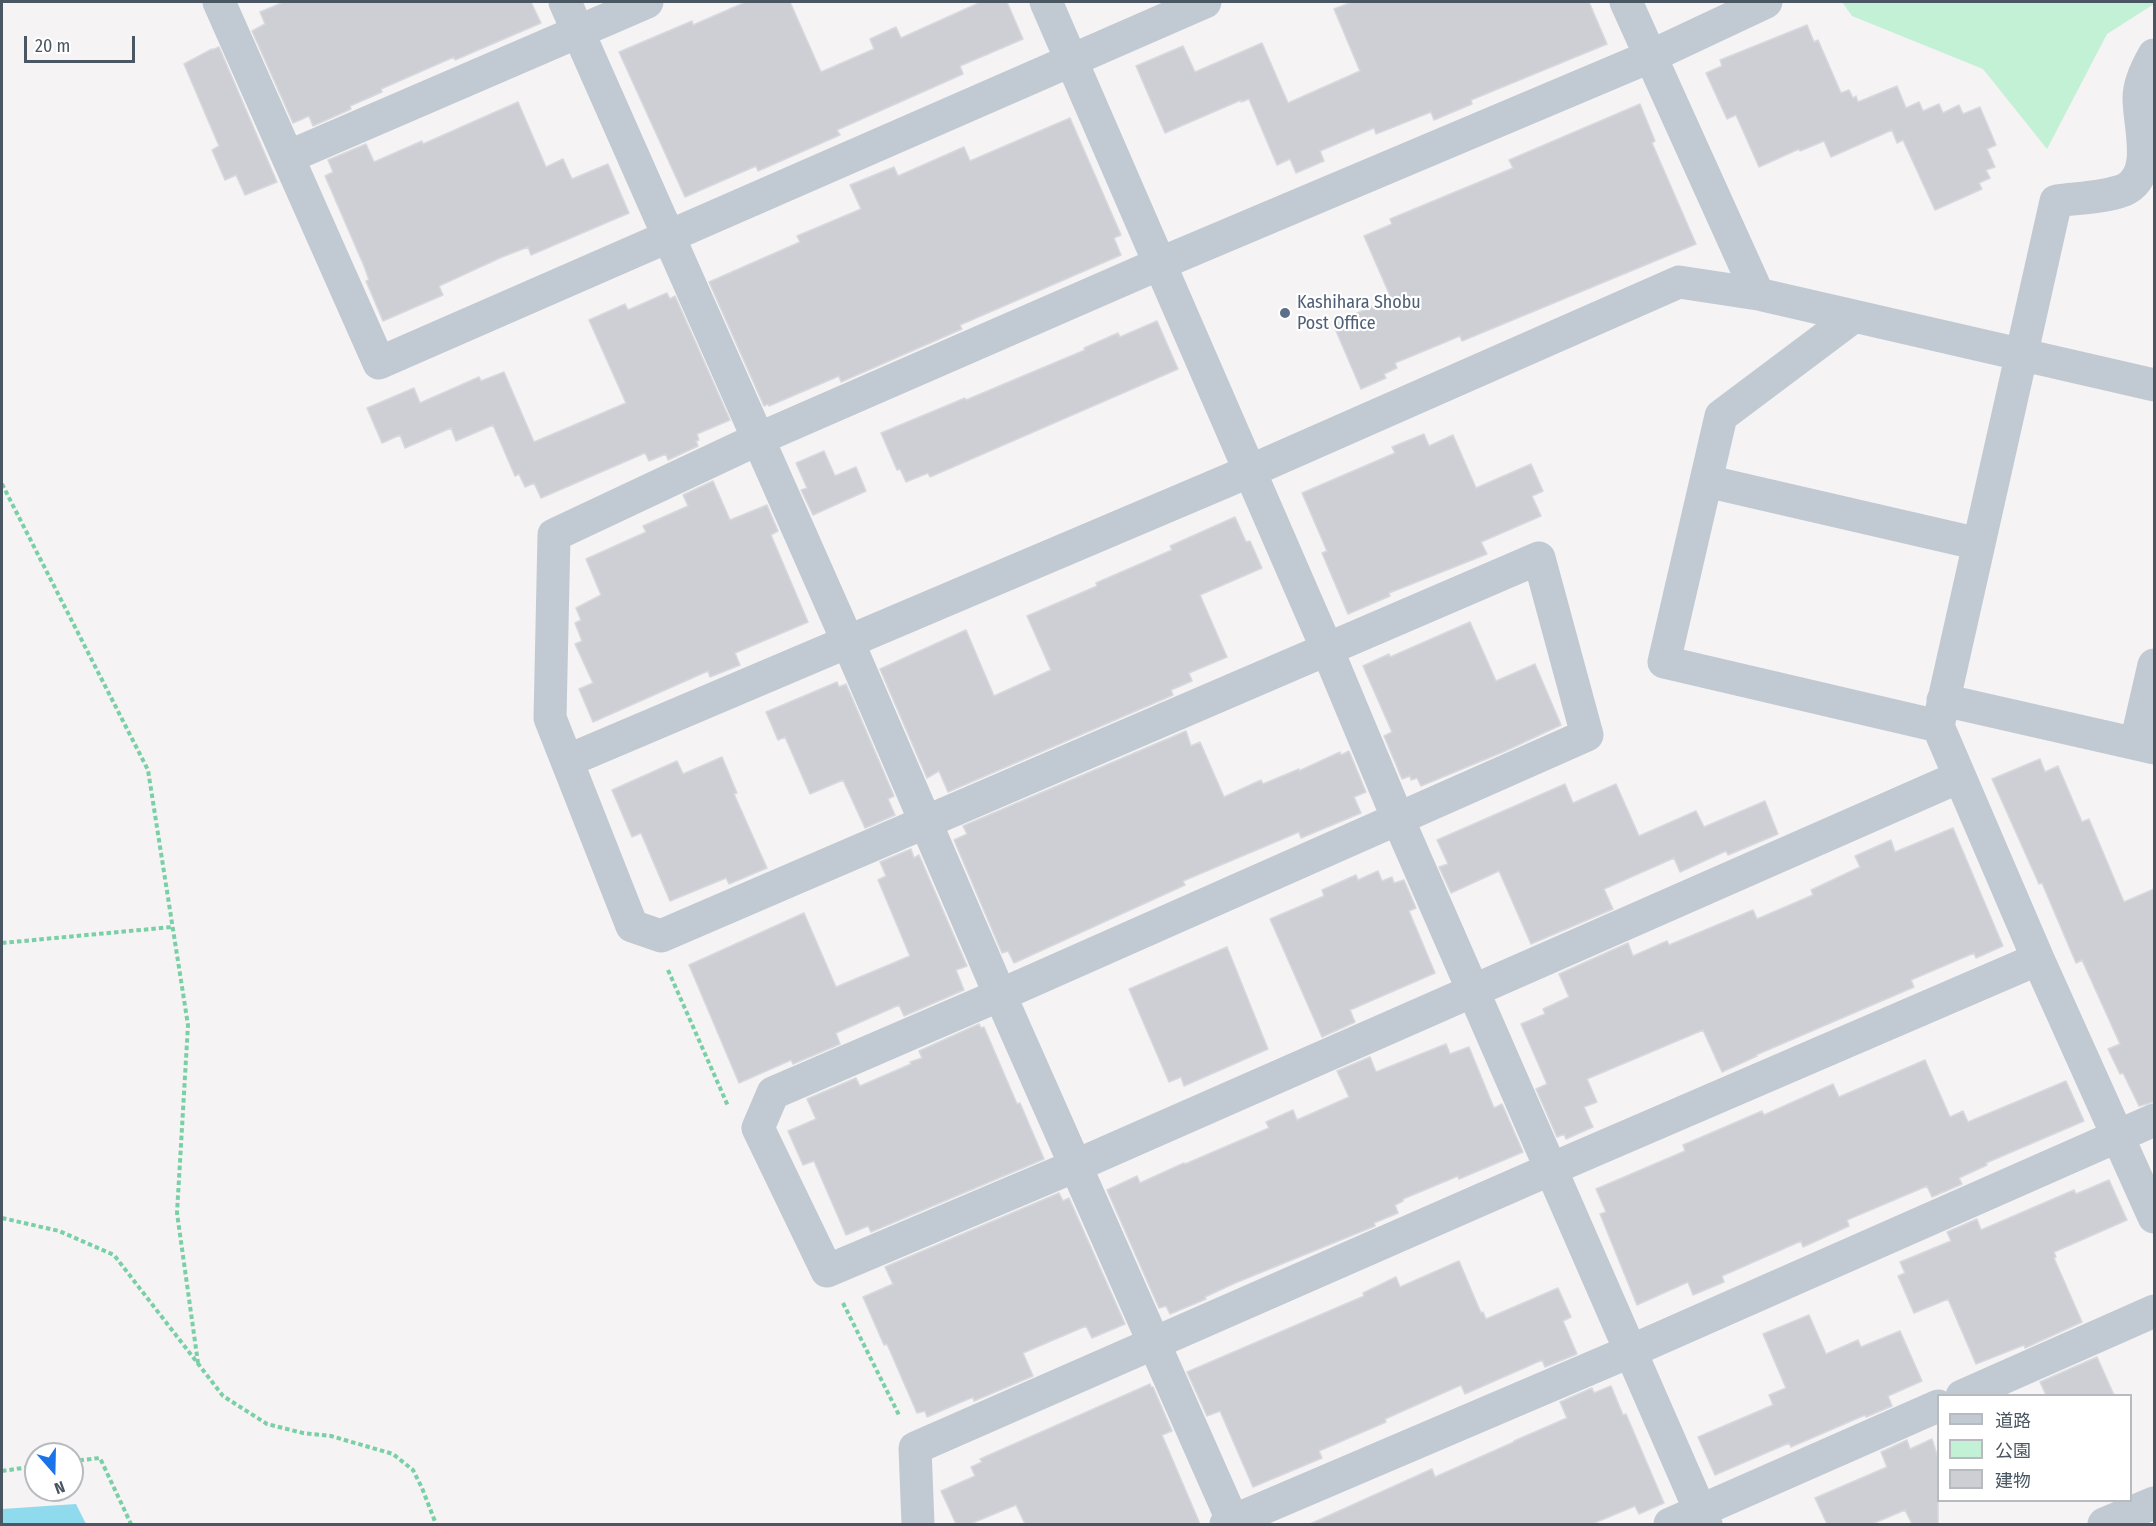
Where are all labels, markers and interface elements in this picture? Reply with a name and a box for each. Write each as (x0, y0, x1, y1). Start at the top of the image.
scale bar (27, 24, 138, 62)
text: 20 m (35, 35, 70, 57)
place label: Kashihara Shobu Post Office (1297, 292, 1421, 334)
marker: Kashihara Shobu Post Office (1278, 306, 1292, 320)
legend (1937, 1394, 2132, 1502)
text: 道路 (1995, 1410, 2031, 1432)
text: 公園 (1995, 1440, 2031, 1462)
north arrow (24, 1442, 84, 1502)
text: 建物 (1995, 1470, 2031, 1492)
text: N (52, 1477, 67, 1498)

